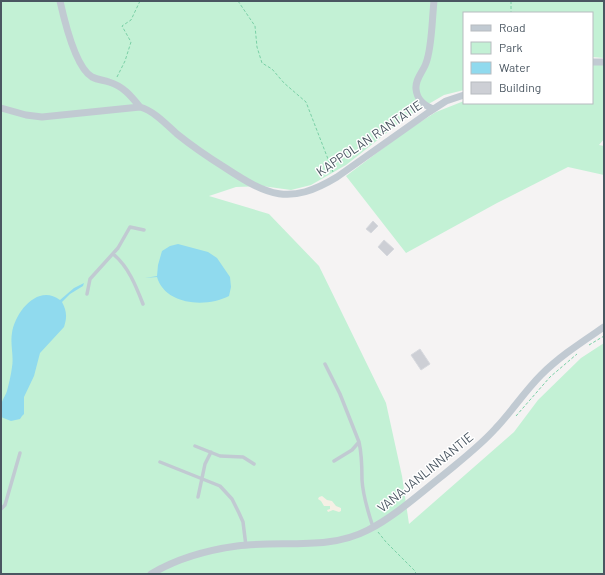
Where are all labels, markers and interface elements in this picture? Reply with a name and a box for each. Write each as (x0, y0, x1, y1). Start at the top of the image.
legend (463, 12, 593, 104)
text: Road (499, 20, 526, 34)
text: Park (499, 40, 523, 54)
text: Water (499, 60, 531, 74)
text: Building (499, 80, 541, 94)
street label: KAPPOLAN RANTATIE (313, 97, 425, 179)
street label: VANAJANLINNANTIE (374, 428, 476, 516)

